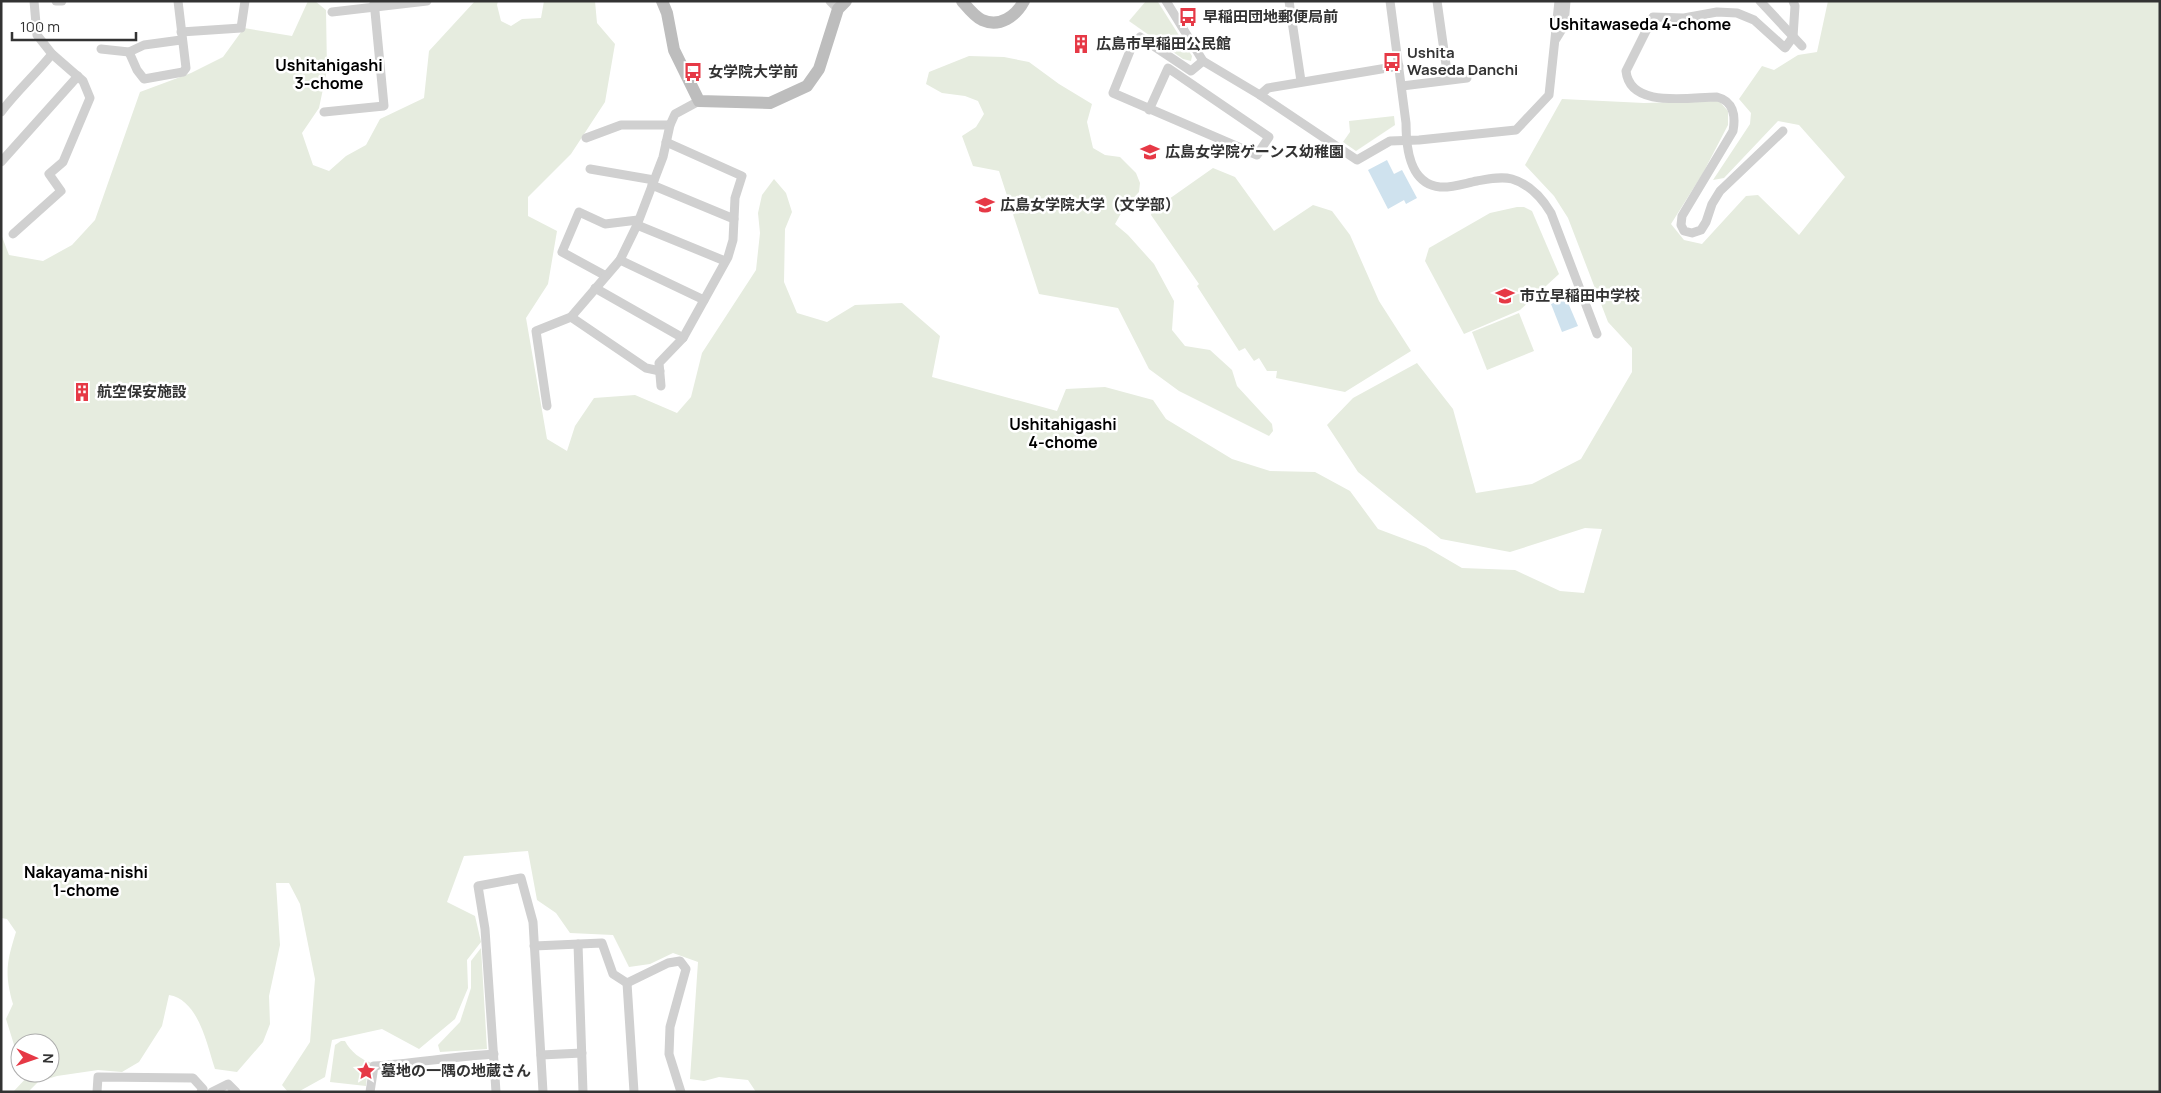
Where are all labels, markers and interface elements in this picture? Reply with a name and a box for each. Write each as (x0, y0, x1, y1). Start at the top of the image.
bus stop icon: 早稲田団地郵便局前 (1177, 6, 1199, 28)
place label: 早稲田団地郵便局前 (1203, 6, 1338, 27)
scale bar (12, 10, 136, 42)
district label: Ushitawaseda 4-chome (1549, 13, 1731, 35)
text: 100 m (20, 16, 60, 37)
building icon: 広島市早稲田公民館 (1070, 33, 1092, 55)
place label: 広島市早稲田公民館 (1096, 33, 1231, 54)
place label: Ushita Waseda Danchi (1407, 42, 1518, 80)
bus stop icon: Ushita Waseda Danchi (1381, 51, 1403, 73)
district label: Ushitahigashi 3-chome (275, 54, 383, 94)
bus stop icon: 女学院大学前 (682, 61, 704, 83)
place label: 女学院大学前 (708, 61, 798, 82)
school or university icon: 広島女学院ゲーンス幼稚園 (1139, 141, 1161, 163)
place label: 広島女学院ゲーンス幼稚園 (1165, 141, 1344, 162)
school or university icon: 広島女学院大学（文学部） (974, 194, 996, 216)
place label: 広島女学院大学（文学部） (1000, 194, 1180, 215)
school or university icon: 市立早稲田中学校 (1494, 285, 1516, 307)
place label: 市立早稲田中学校 (1520, 285, 1640, 306)
building icon: 航空保安施設 (71, 381, 93, 403)
place label: 航空保安施設 (97, 381, 187, 402)
district label: Ushitahigashi 4-chome (1009, 413, 1117, 453)
district label: Nakayama-nishi 1-chome (24, 861, 148, 901)
north arrow (10, 1033, 60, 1083)
text: N (39, 1053, 58, 1064)
place icon: 墓地の一隅の地蔵さん (355, 1060, 377, 1082)
place label: 墓地の一隅の地蔵さん (381, 1060, 531, 1081)

